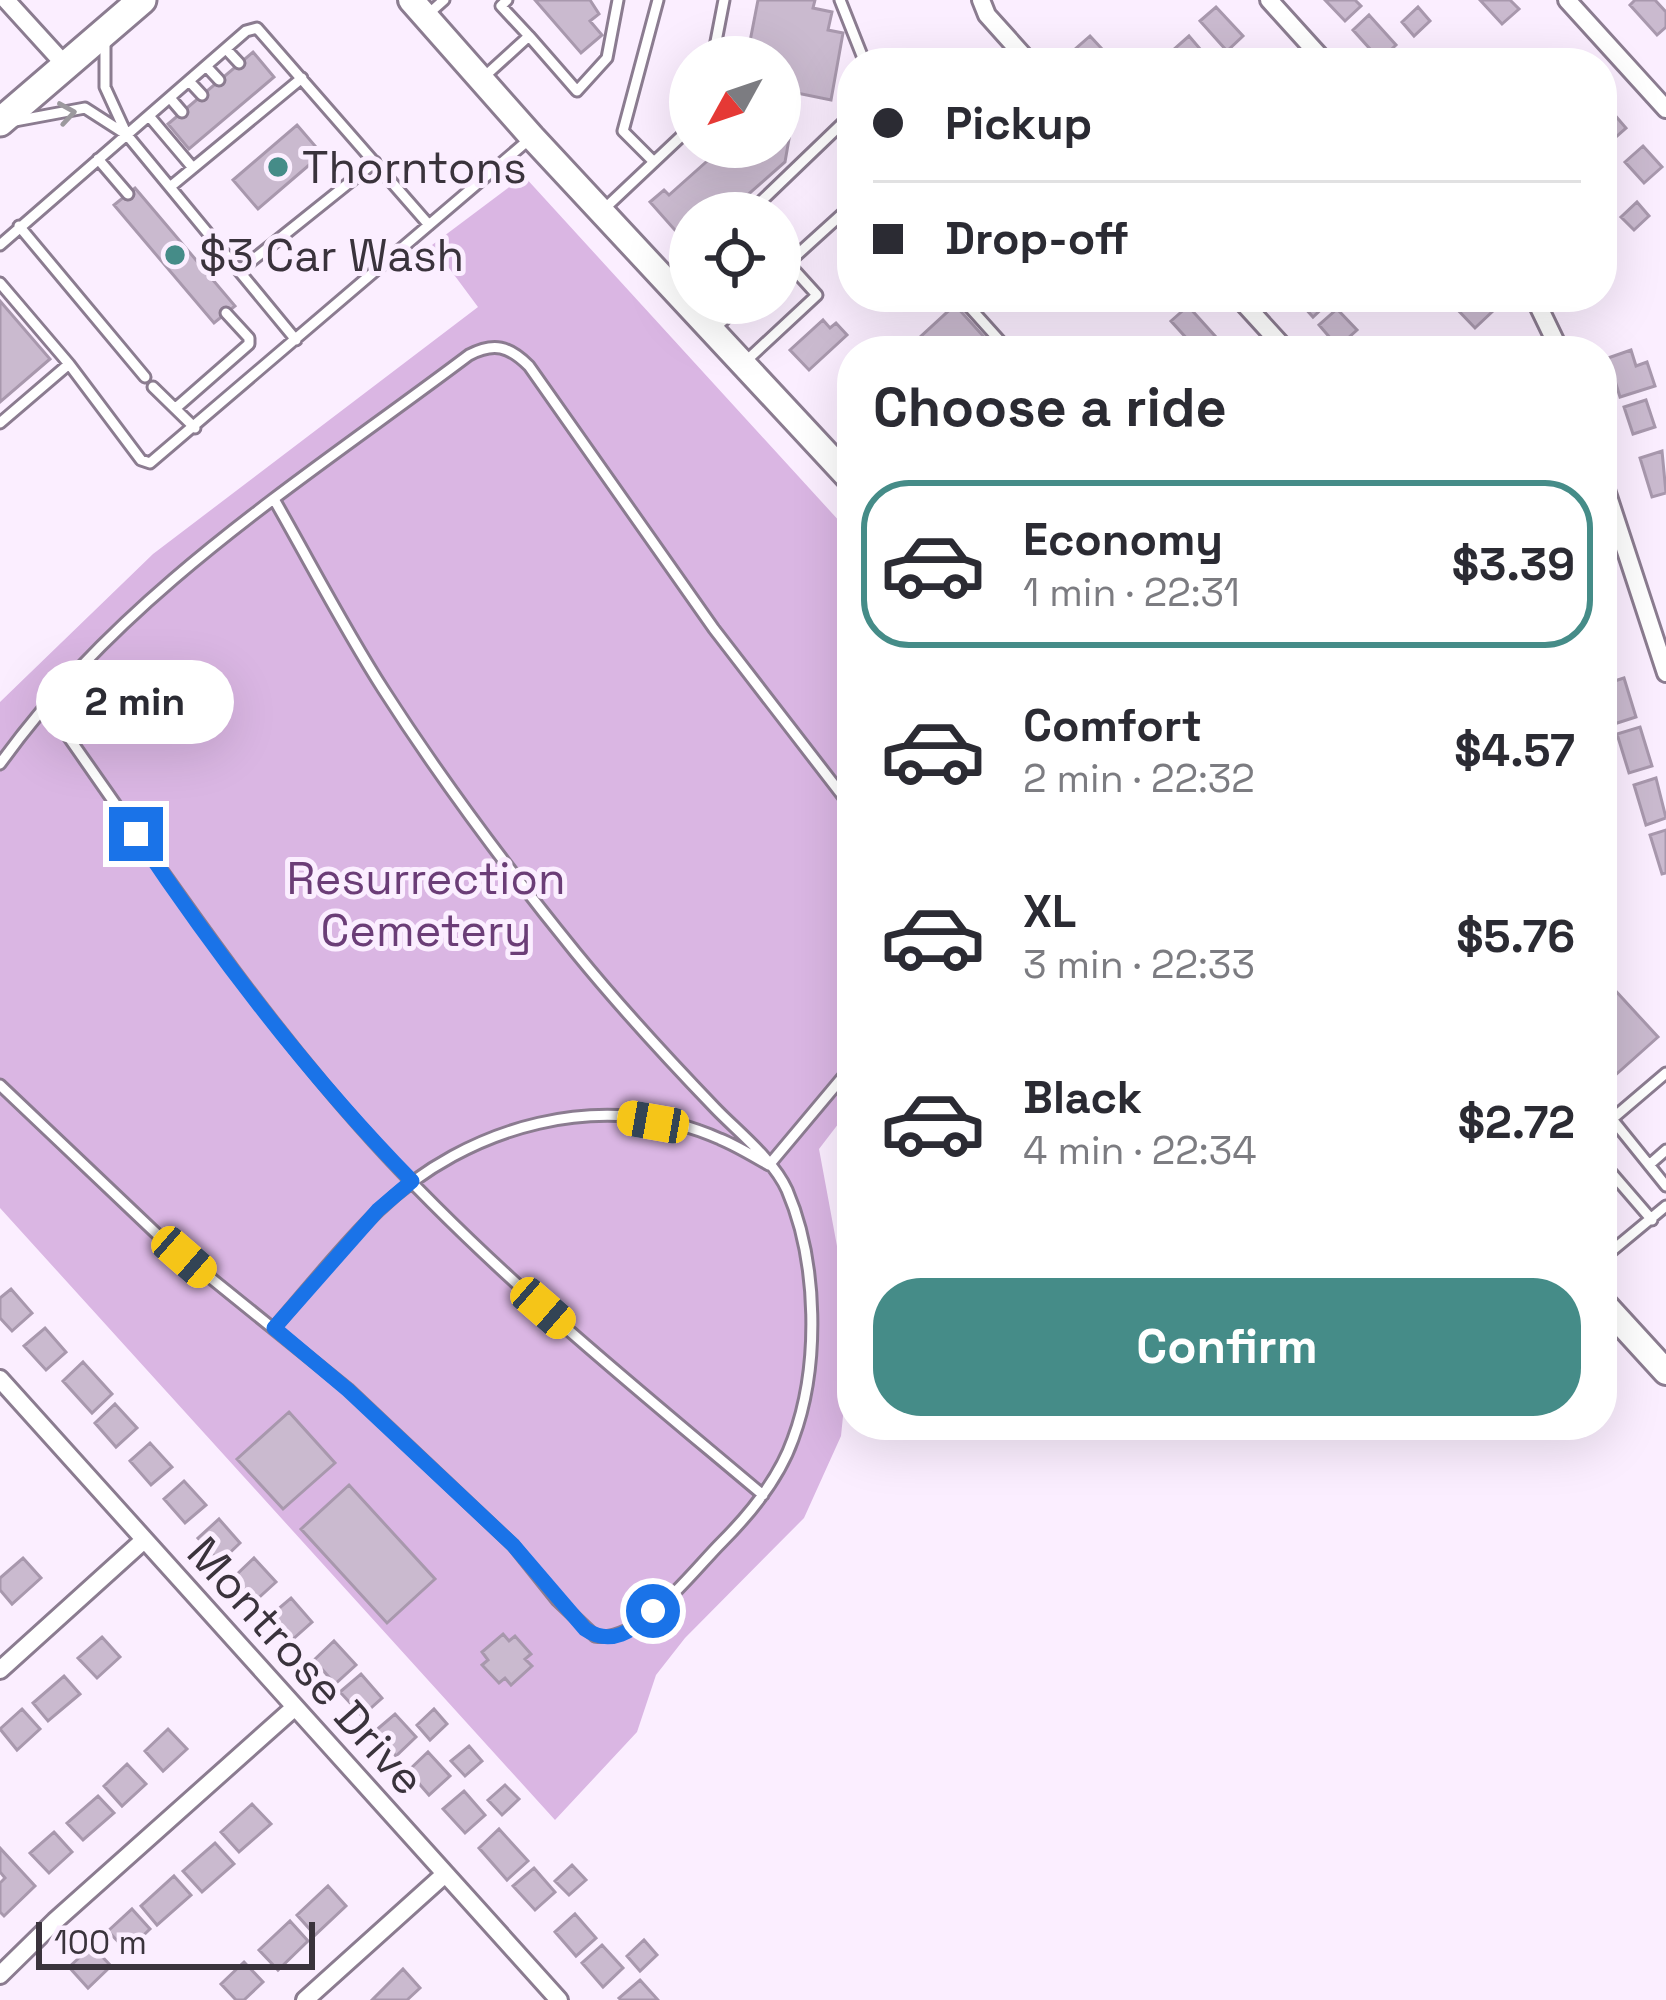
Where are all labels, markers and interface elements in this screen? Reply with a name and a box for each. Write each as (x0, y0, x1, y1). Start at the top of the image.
north arrow (669, 36, 801, 168)
map controls (669, 36, 801, 324)
text: Pickup (945, 95, 1092, 152)
one-way arrow (57, 101, 77, 127)
place label: Thorntons (302, 139, 527, 196)
marker: Thorntons (265, 154, 291, 180)
button: locate (669, 192, 801, 324)
text: Drop-off (945, 210, 1129, 267)
place label: $3 Car Wash (199, 227, 464, 284)
marker: $3 Car Wash (162, 242, 188, 268)
text: Choose a ride (873, 373, 1227, 442)
icon: car (879, 510, 987, 618)
text: Economy (1023, 511, 1223, 568)
text: $3.39 (1452, 536, 1575, 593)
text: 1 min · 22:31 (1023, 568, 1240, 617)
callout: 2 min (37, 660, 235, 744)
text: 2 min (85, 677, 185, 726)
icon: car (879, 696, 987, 804)
text: Comfort (1023, 697, 1202, 754)
text: $4.57 (1454, 722, 1575, 779)
text: 2 min · 22:32 (1023, 754, 1255, 803)
route end (109, 807, 163, 861)
park label: Resurrection Cemetery (286, 850, 566, 959)
icon: car (879, 882, 987, 990)
text: XL (1023, 883, 1076, 940)
text: $5.76 (1456, 908, 1575, 965)
text: 3 min · 22:33 (1023, 940, 1255, 989)
icon: car (879, 1068, 987, 1176)
text: Black (1023, 1069, 1142, 1126)
text: $2.72 (1458, 1094, 1575, 1151)
car (614, 1098, 692, 1146)
text: 4 min · 22:34 (1023, 1126, 1257, 1175)
car (145, 1220, 223, 1294)
car (504, 1271, 582, 1345)
button: Confirm (873, 1278, 1581, 1416)
street label: Montrose Drive (175, 1525, 437, 1807)
route start (626, 1584, 680, 1638)
scale bar (36, 1916, 315, 1969)
text: 100 m (54, 1922, 147, 1964)

